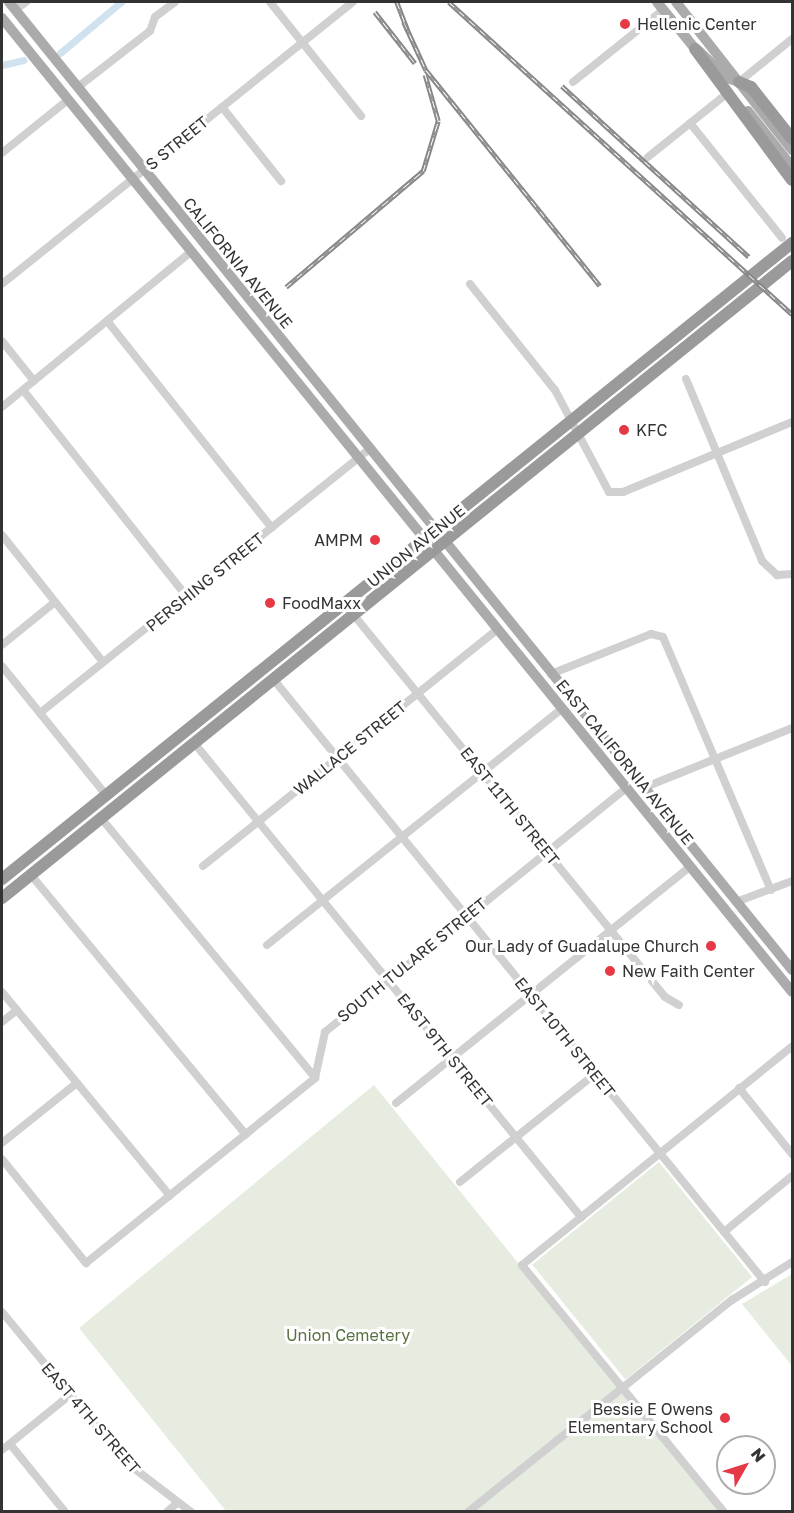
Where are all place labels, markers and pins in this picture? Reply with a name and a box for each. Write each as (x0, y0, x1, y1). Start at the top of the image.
place label: Hellenic Center (637, 14, 756, 34)
marker: Hellenic Center (618, 17, 632, 31)
place label: KFC (636, 420, 667, 440)
marker: KFC (617, 423, 631, 437)
place label: AMPM (314, 530, 363, 550)
marker: AMPM (368, 533, 382, 547)
place label: FoodMaxx (282, 593, 361, 613)
marker: FoodMaxx (263, 596, 277, 610)
place label: Our Lady of Guadalupe Church (465, 936, 699, 956)
marker: Our Lady of Guadalupe Church (704, 939, 718, 953)
place label: New Faith Center (622, 961, 755, 981)
marker: New Faith Center (603, 964, 617, 978)
place label: Bessie E Owens Elementary School (568, 1399, 713, 1437)
marker: Bessie E Owens Elementary School (718, 1411, 732, 1425)

